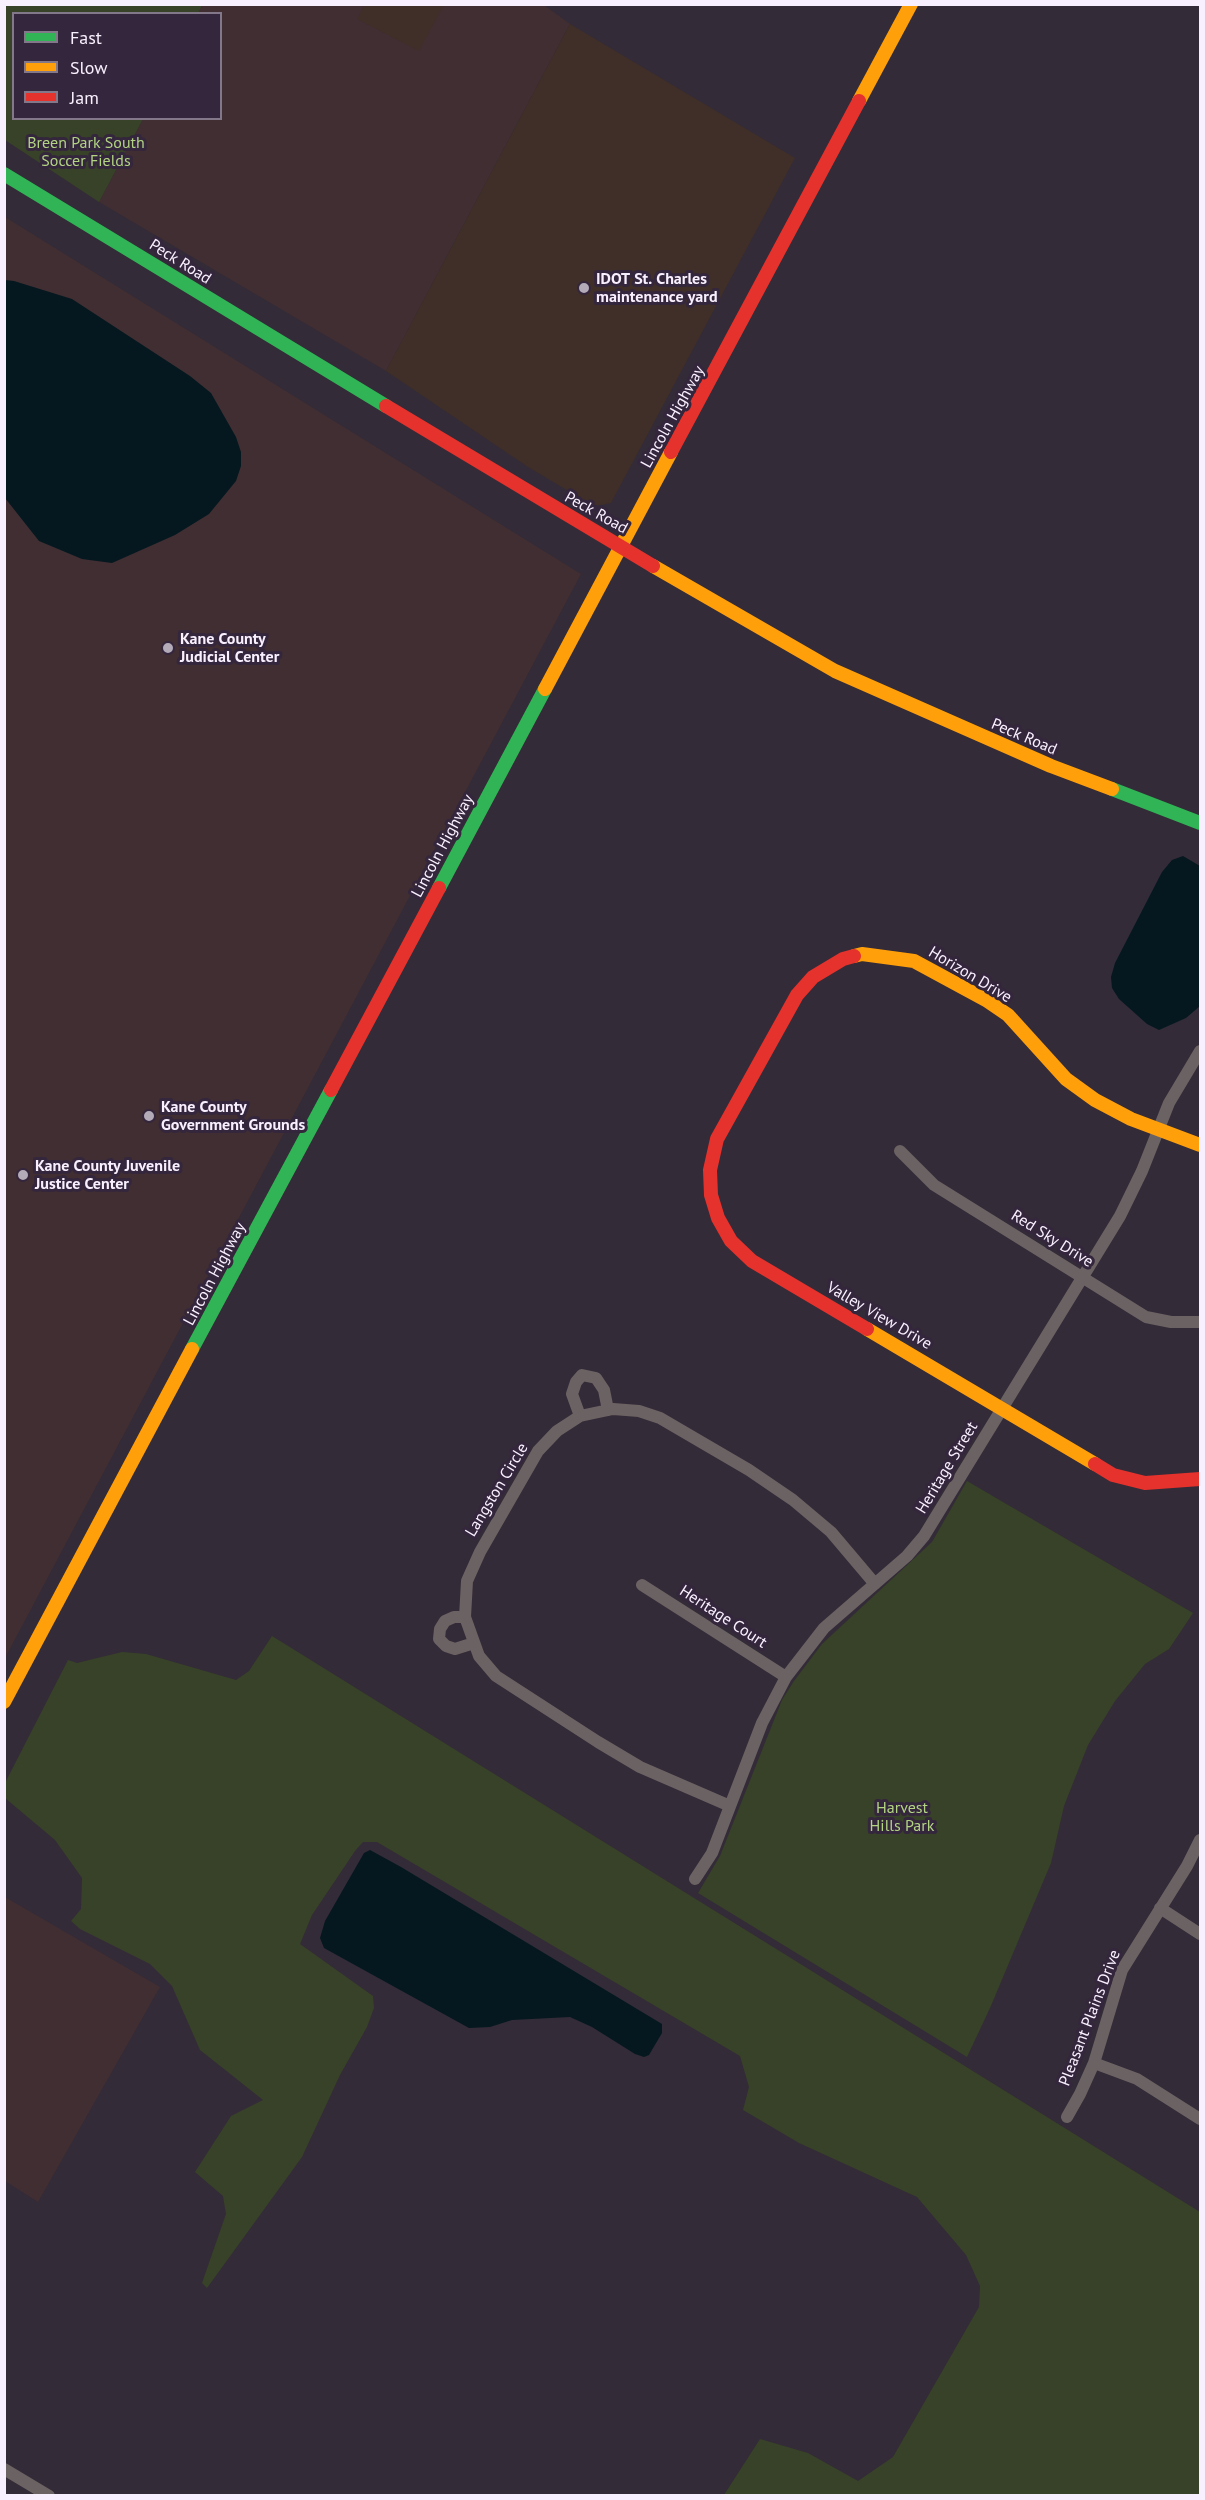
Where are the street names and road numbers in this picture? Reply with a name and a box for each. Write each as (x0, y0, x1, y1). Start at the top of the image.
street label: Peck Road (146, 235, 214, 289)
street label: Lincoln Highway (637, 363, 709, 471)
street label: Peck Road (561, 488, 631, 538)
street label: Peck Road (988, 715, 1060, 759)
street label: Lincoln Highway (408, 791, 478, 901)
street label: Horizon Drive (925, 943, 1015, 1007)
street label: Red Sky Drive (1007, 1206, 1097, 1272)
street label: Lincoln Highway (180, 1219, 250, 1329)
street label: Valley View Drive (823, 1278, 935, 1354)
street label: Heritage Street (912, 1419, 982, 1517)
street label: Langston Circle (462, 1440, 532, 1540)
street label: Heritage Court (676, 1582, 770, 1652)
street label: Pleasant Plains Drive (1055, 1947, 1125, 2089)

